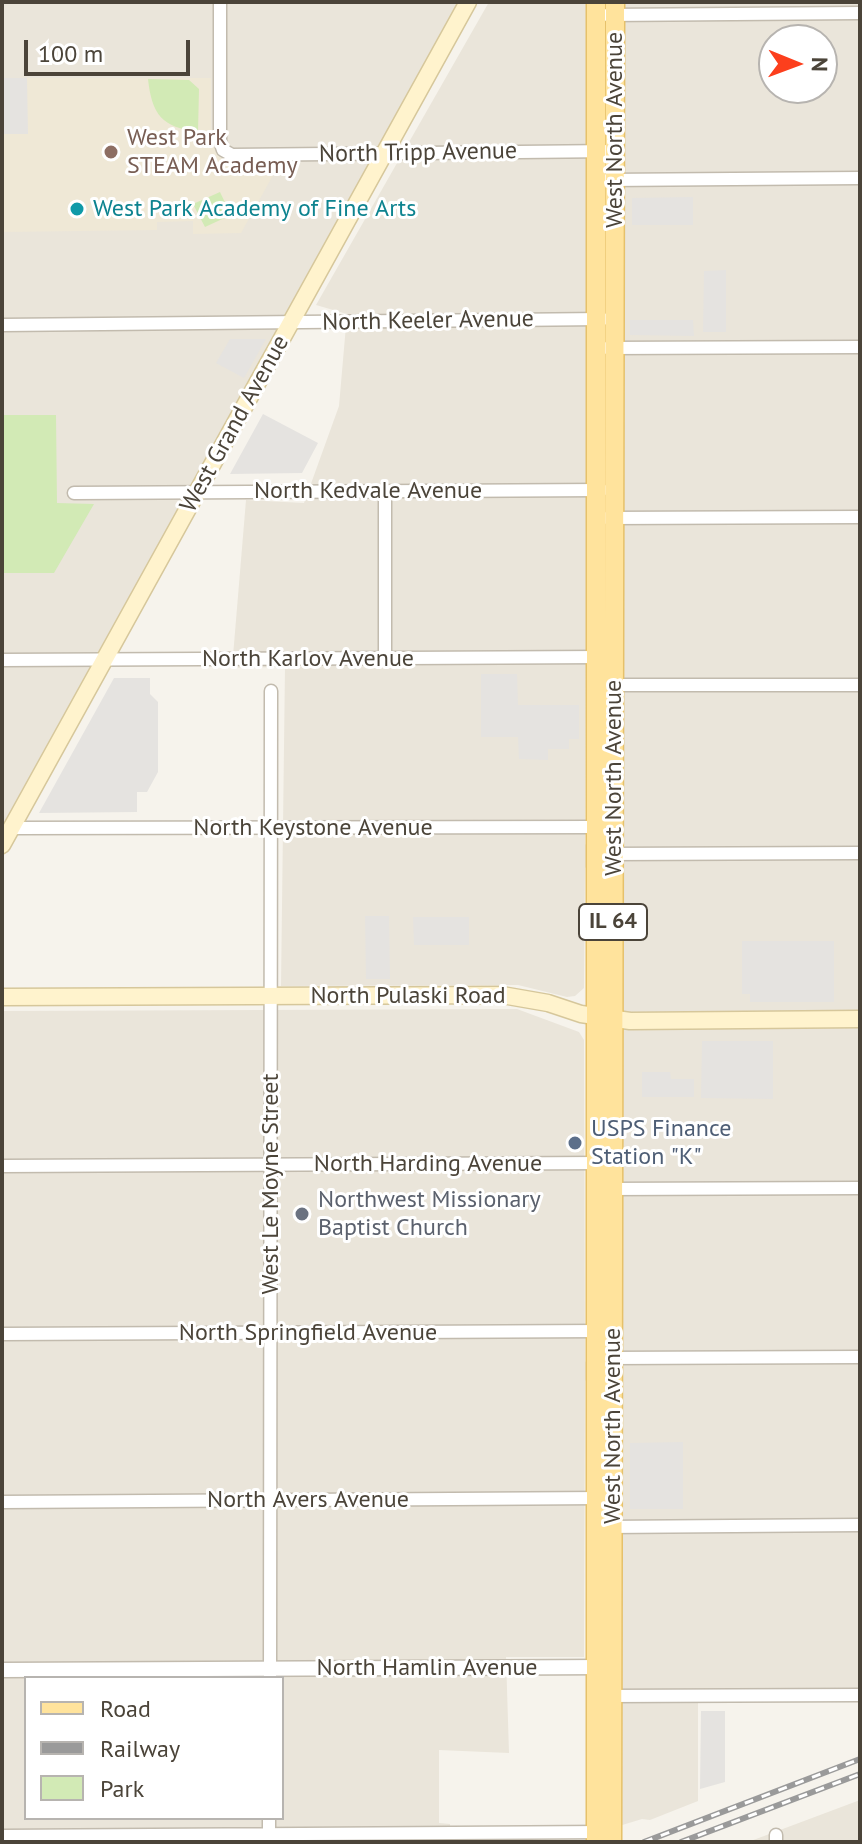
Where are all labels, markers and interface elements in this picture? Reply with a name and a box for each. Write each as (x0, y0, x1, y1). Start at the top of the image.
scale bar (28, 24, 194, 74)
north arrow (758, 24, 838, 104)
street label: West North Avenue (601, 32, 629, 228)
text: 100 m (38, 38, 103, 69)
text: N (806, 57, 834, 72)
place label: West Park STEAM Academy (127, 124, 298, 180)
street label: North Tripp Avenue (319, 137, 517, 169)
marker: West Park STEAM Academy (102, 143, 120, 161)
place label: West Park Academy of Fine Arts (93, 195, 416, 223)
marker: West Park Academy of Fine Arts (68, 200, 86, 218)
street label: North Keeler Avenue (322, 305, 534, 337)
street label: West Grand Avenue (174, 330, 296, 518)
street label: North Kedvale Avenue (254, 477, 482, 505)
street label: North Karlov Avenue (202, 645, 414, 673)
street label: West North Avenue (600, 680, 628, 876)
street label: North Keystone Avenue (193, 814, 433, 842)
road number: IL 64 (579, 904, 647, 940)
street label: North Pulaski Road (310, 982, 506, 1010)
street label: West Le Moyne Street (257, 1073, 285, 1295)
place label: USPS Finance Station "K" (591, 1115, 731, 1171)
marker: USPS Finance Station "K" (566, 1134, 584, 1152)
street label: North Harding Avenue (314, 1150, 542, 1178)
place label: Northwest Missionary Baptist Church (318, 1186, 541, 1242)
marker: Northwest Missionary Baptist Church (293, 1205, 311, 1223)
street label: North Springfield Avenue (179, 1319, 437, 1347)
street label: West North Avenue (599, 1328, 627, 1524)
street label: North Avers Avenue (207, 1486, 409, 1514)
street label: North Hamlin Avenue (316, 1654, 538, 1682)
legend (24, 1676, 284, 1820)
text: Road (100, 1693, 151, 1724)
text: Railway (100, 1733, 180, 1764)
text: Park (100, 1773, 144, 1804)

